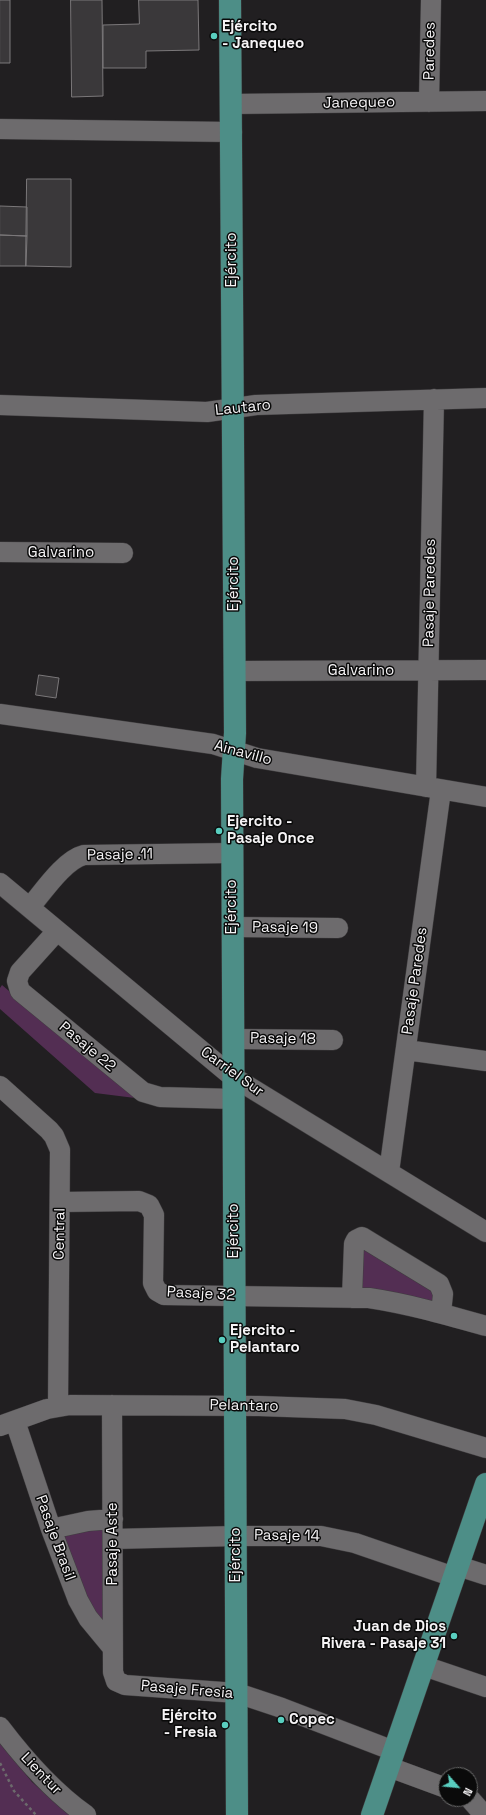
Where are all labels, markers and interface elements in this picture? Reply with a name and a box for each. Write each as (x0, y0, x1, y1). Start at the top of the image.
place label: Ejército - Janequeo (222, 18, 304, 53)
street label: Paredes (420, 22, 440, 80)
marker: Ejército - Janequeo (209, 31, 219, 41)
street label: Janequeo (323, 93, 395, 113)
street label: Ejército (223, 233, 241, 287)
street label: Lautaro (214, 396, 272, 420)
street label: Pasaje Paredes (420, 539, 440, 647)
street label: Galvarino (28, 544, 94, 562)
street label: Ejército (225, 557, 243, 611)
street label: Galvarino (328, 662, 394, 680)
street label: Ainavillo (212, 737, 274, 769)
place label: Ejercito - Pasaje Once (227, 813, 314, 848)
marker: Ejercito - Pasaje Once (214, 826, 224, 836)
street label: Pasaje .11 (87, 845, 153, 865)
street label: Ejército (223, 880, 241, 934)
street label: Pasaje 19 (252, 918, 318, 938)
street label: Pasaje Paredes (399, 926, 431, 1036)
street label: Pasaje 22 (55, 1018, 119, 1076)
street label: Pasaje 18 (250, 1029, 316, 1049)
street label: Carriel Sur (197, 1043, 267, 1101)
street label: Ejército (225, 1204, 243, 1258)
street label: Central (51, 1208, 69, 1260)
street label: Pasaje 32 (166, 1283, 236, 1305)
place label: Ejercito - Pelantaro (230, 1322, 300, 1357)
marker: Ejercito - Pelantaro (217, 1335, 227, 1345)
street label: Pelantaro (209, 1396, 279, 1416)
street label: Pasaje Brasil (31, 1493, 79, 1583)
street label: Pasaje Aste (104, 1502, 122, 1586)
street label: Pasaje 14 (254, 1526, 320, 1546)
street label: Ejército (227, 1528, 245, 1582)
place label: Juan de Dios Rivera - Pasaje 31 (321, 1618, 446, 1653)
marker: Juan de Dios Rivera - Pasaje 31 (449, 1631, 459, 1641)
street label: Pasaje Fresia (140, 1677, 234, 1703)
place label: Ejército - Fresia (162, 1707, 217, 1742)
place label: Copec (289, 1711, 335, 1729)
marker: Copec (276, 1715, 286, 1725)
marker: Ejército - Fresia (220, 1720, 230, 1730)
street label: Lientur (17, 1749, 65, 1799)
north arrow (438, 1767, 478, 1807)
text: N (460, 1786, 476, 1798)

